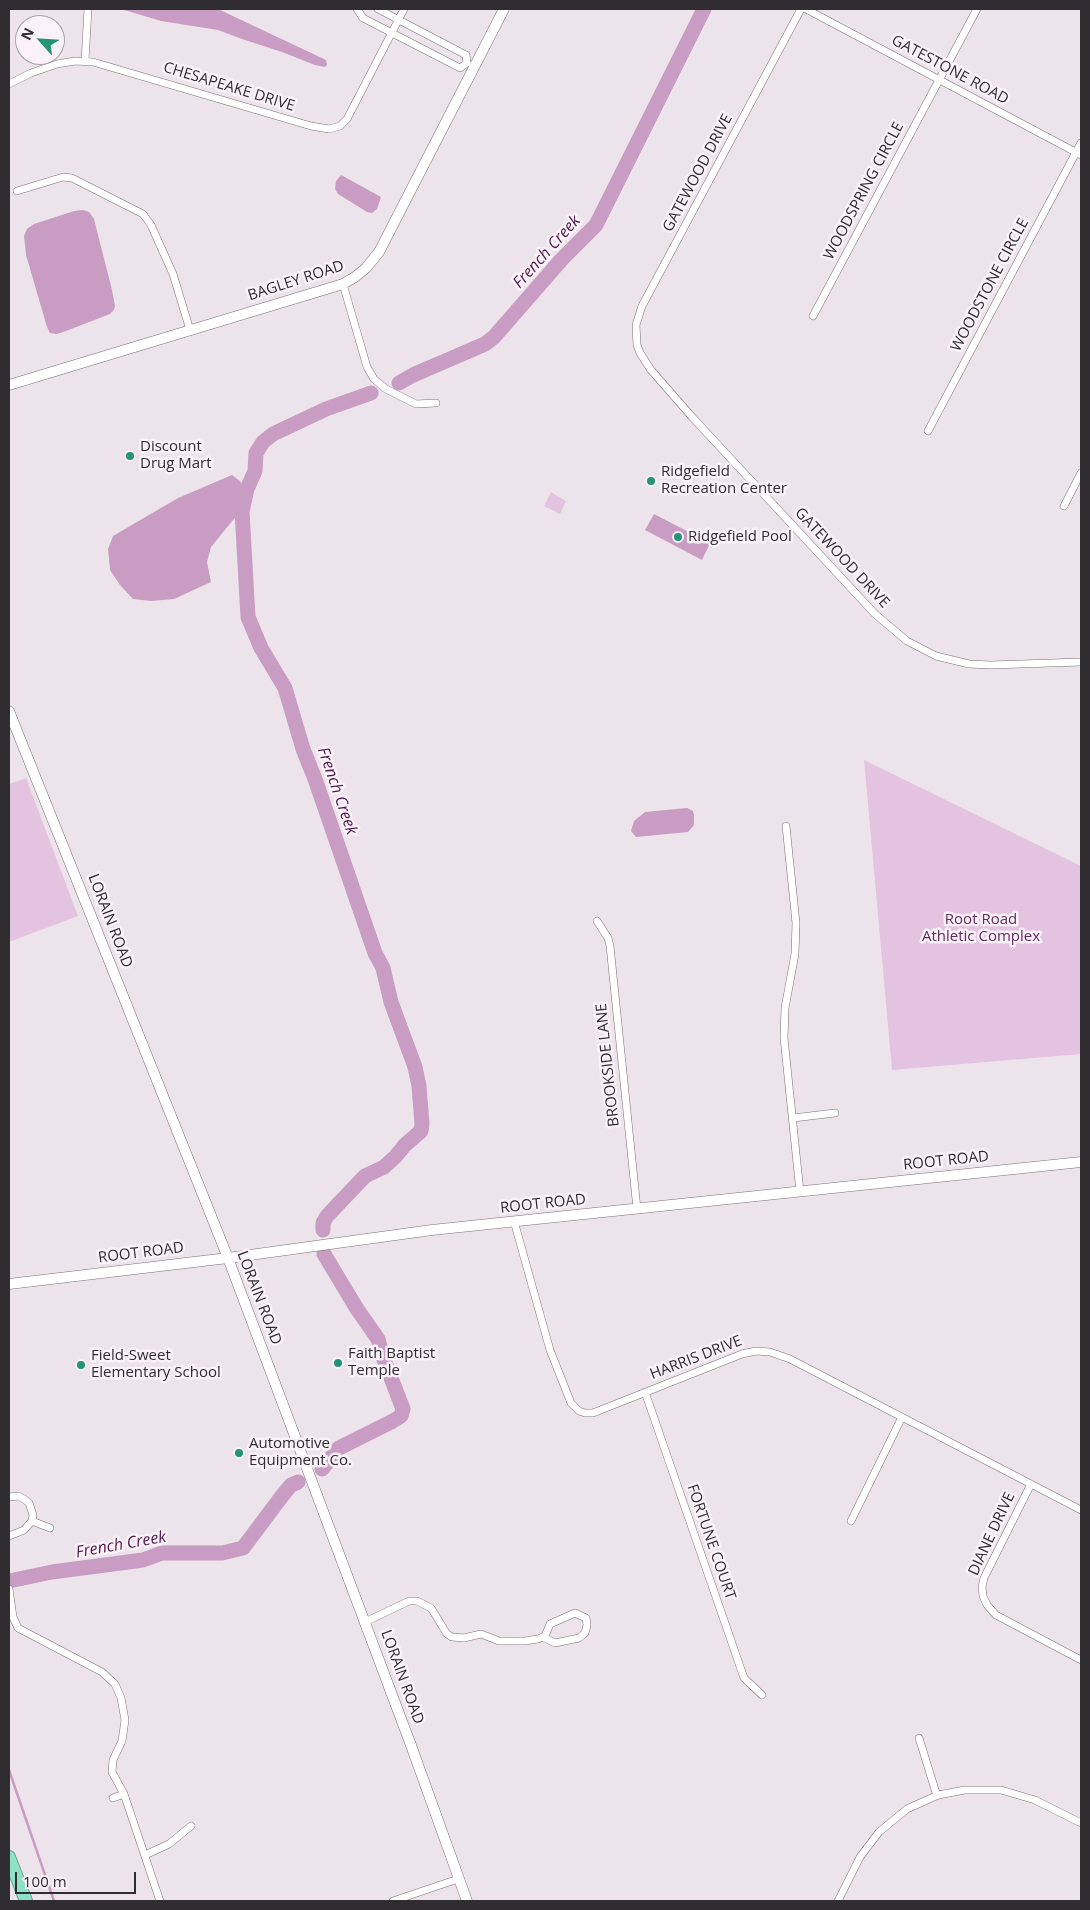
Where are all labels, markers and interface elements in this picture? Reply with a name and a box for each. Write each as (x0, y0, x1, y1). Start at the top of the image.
north arrow (15, 15, 65, 65)
text: N (16, 24, 38, 43)
street label: GATESTONE ROAD (888, 32, 1012, 108)
street label: CHESAPEAKE DRIVE (161, 58, 297, 116)
street label: GATEWOOD DRIVE (659, 111, 737, 235)
street label: WOODSPRING CIRCLE (820, 119, 908, 263)
water label: French Creek (509, 212, 585, 292)
street label: WOODSTONE CIRCLE (947, 215, 1033, 355)
street label: BAGLEY ROAD (246, 257, 346, 305)
place label: Discount Drug Mart (140, 438, 212, 473)
marker: Discount Drug Mart (124, 450, 136, 462)
place label: Ridgefield Recreation Center (661, 463, 787, 498)
marker: Ridgefield Recreation Center (645, 475, 657, 487)
street label: GATEWOOD DRIVE (791, 504, 893, 612)
place label: Ridgefield Pool (688, 528, 792, 546)
marker: Ridgefield Pool (672, 531, 684, 543)
water label: French Creek (313, 745, 361, 837)
street label: LORAIN ROAD (84, 872, 136, 970)
park label: Root Road Athletic Complex (922, 911, 1040, 946)
street label: BROOKSIDE LANE (593, 1002, 623, 1128)
street label: ROOT ROAD (902, 1148, 990, 1174)
street label: ROOT ROAD (499, 1191, 587, 1217)
street label: ROOT ROAD (97, 1239, 185, 1267)
street label: LORAIN ROAD (233, 1249, 285, 1347)
street label: HARRIS DRIVE (648, 1332, 744, 1384)
place label: Faith Baptist Temple (348, 1345, 435, 1380)
place label: Field-Sweet Elementary School (91, 1347, 221, 1382)
marker: Faith Baptist Temple (332, 1357, 344, 1369)
marker: Field-Sweet Elementary School (75, 1359, 87, 1371)
place label: Automotive Equipment Co. (249, 1435, 352, 1470)
marker: Automotive Equipment Co. (233, 1447, 245, 1459)
street label: FORTUNE COURT (683, 1482, 739, 1602)
street label: DIANE DRIVE (965, 1490, 1019, 1578)
water label: French Creek (74, 1528, 168, 1562)
street label: LORAIN ROAD (377, 1627, 427, 1727)
scale bar (18, 1862, 139, 1894)
text: 100 m (23, 1871, 67, 1891)

